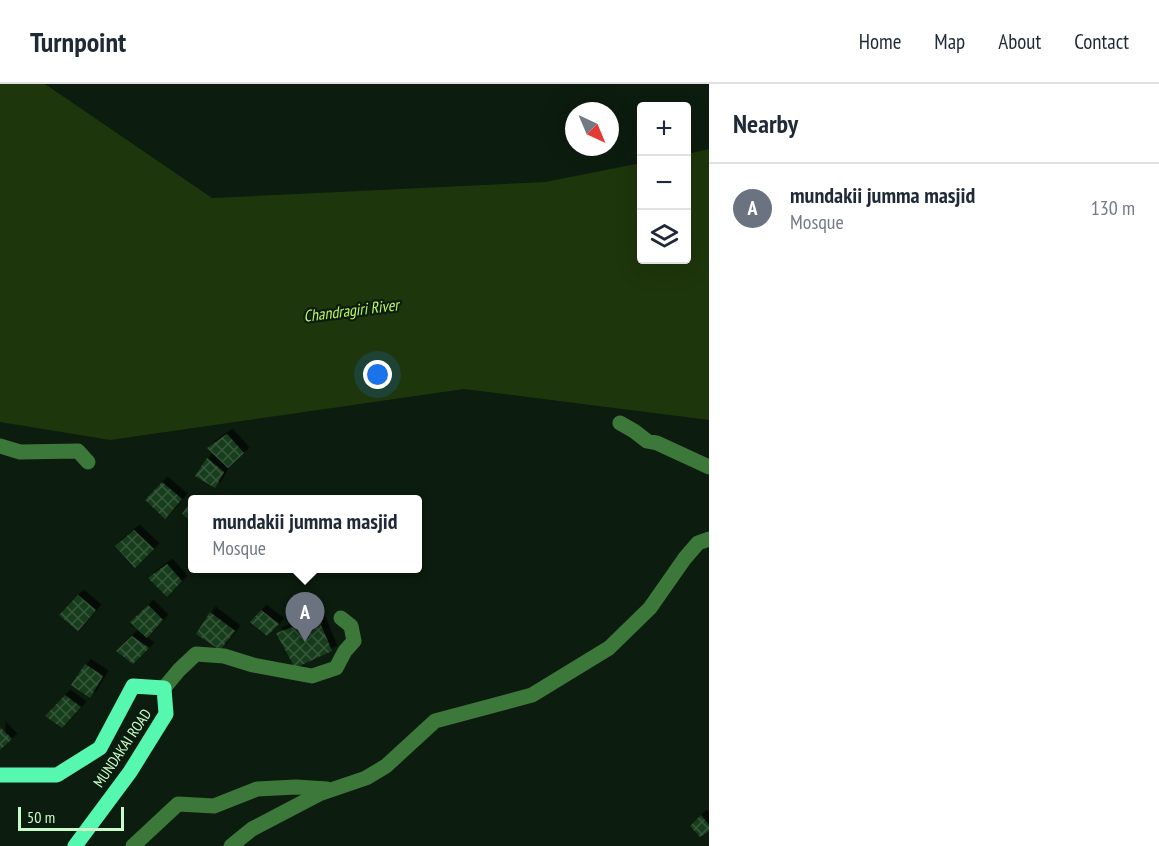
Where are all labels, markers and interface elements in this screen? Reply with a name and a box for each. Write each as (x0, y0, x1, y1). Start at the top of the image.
text: Turnpoint (30, 23, 126, 60)
text: Home (859, 28, 901, 55)
text: Map (934, 28, 965, 55)
text: About (998, 28, 1041, 55)
text: Contact (1074, 28, 1129, 55)
north arrow (565, 102, 619, 156)
map controls (637, 102, 691, 264)
button: + (637, 102, 691, 156)
text: Nearby (733, 107, 798, 140)
button: − (637, 156, 691, 210)
text: mundakii jumma masjid (790, 181, 975, 209)
text: A (747, 195, 758, 221)
text: 130 m (1091, 195, 1135, 221)
text: Mosque (790, 209, 844, 235)
button: layers (637, 210, 691, 264)
water label: Chandragiri River (302, 294, 402, 326)
your location (363, 360, 392, 389)
popup (188, 495, 422, 573)
text: mundakii jumma masjid (212, 507, 398, 535)
text: Mosque (212, 535, 266, 561)
pin: A (286, 592, 324, 642)
street label: MUNDAKAI ROAD (89, 705, 155, 791)
scale bar (18, 804, 124, 832)
text: 50 m (27, 807, 55, 827)

